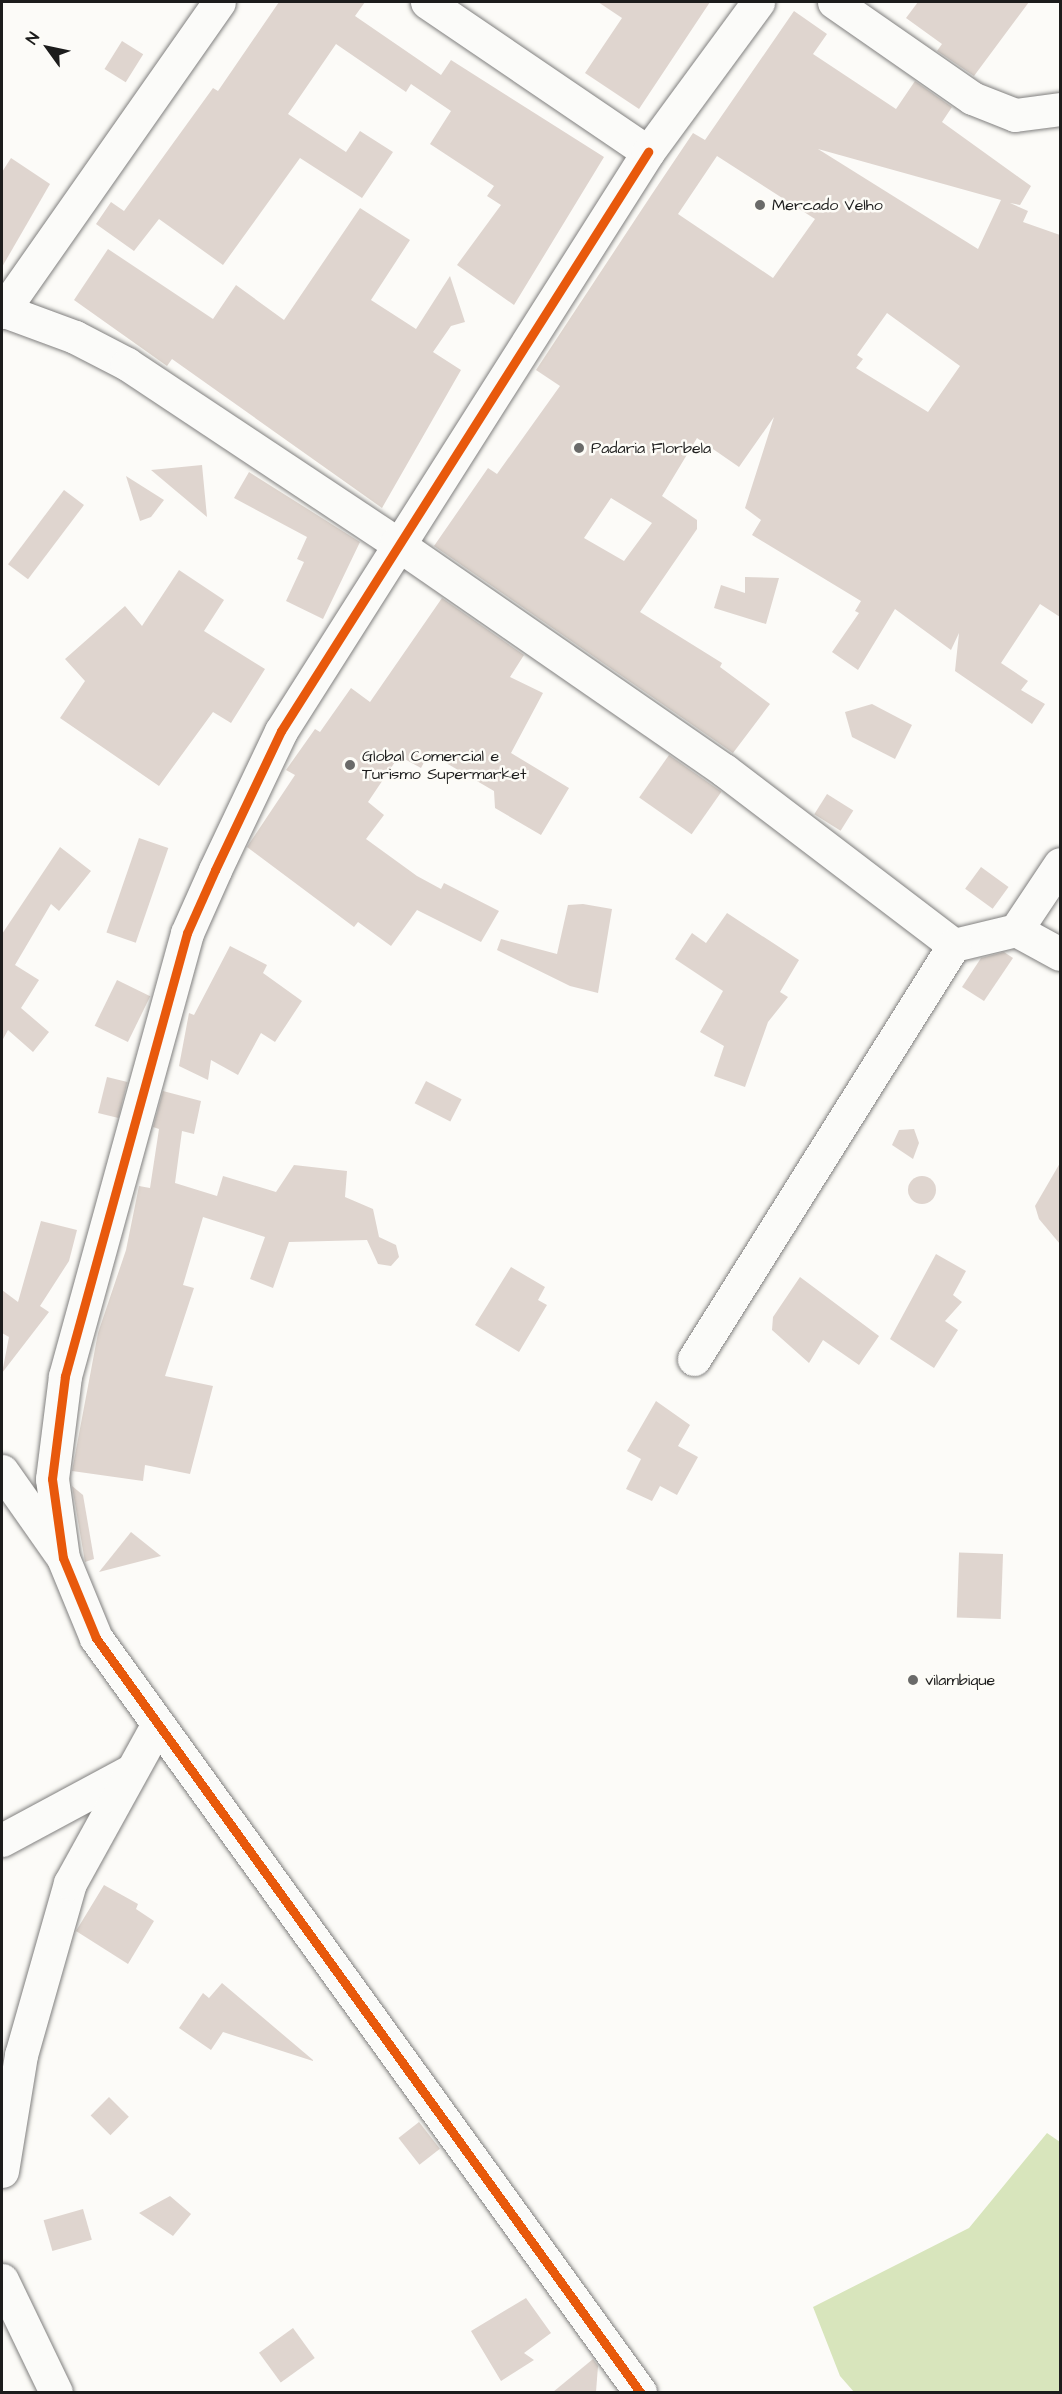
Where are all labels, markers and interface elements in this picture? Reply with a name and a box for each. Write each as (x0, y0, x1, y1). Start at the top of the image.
north arrow (18, 18, 78, 78)
text: N (21, 28, 45, 48)
place label: Mercado Velho (772, 195, 883, 215)
marker: Mercado Velho (753, 198, 767, 212)
place label: Padaria Florbela (591, 438, 711, 458)
marker: Padaria Florbela (572, 441, 586, 455)
place label: Global Comercial e Turismo Supermarket (362, 746, 526, 784)
marker: Global Comercial e Turismo Supermarket (343, 758, 357, 772)
place label: vilambique (925, 1670, 995, 1690)
marker: vilambique (906, 1673, 920, 1687)

